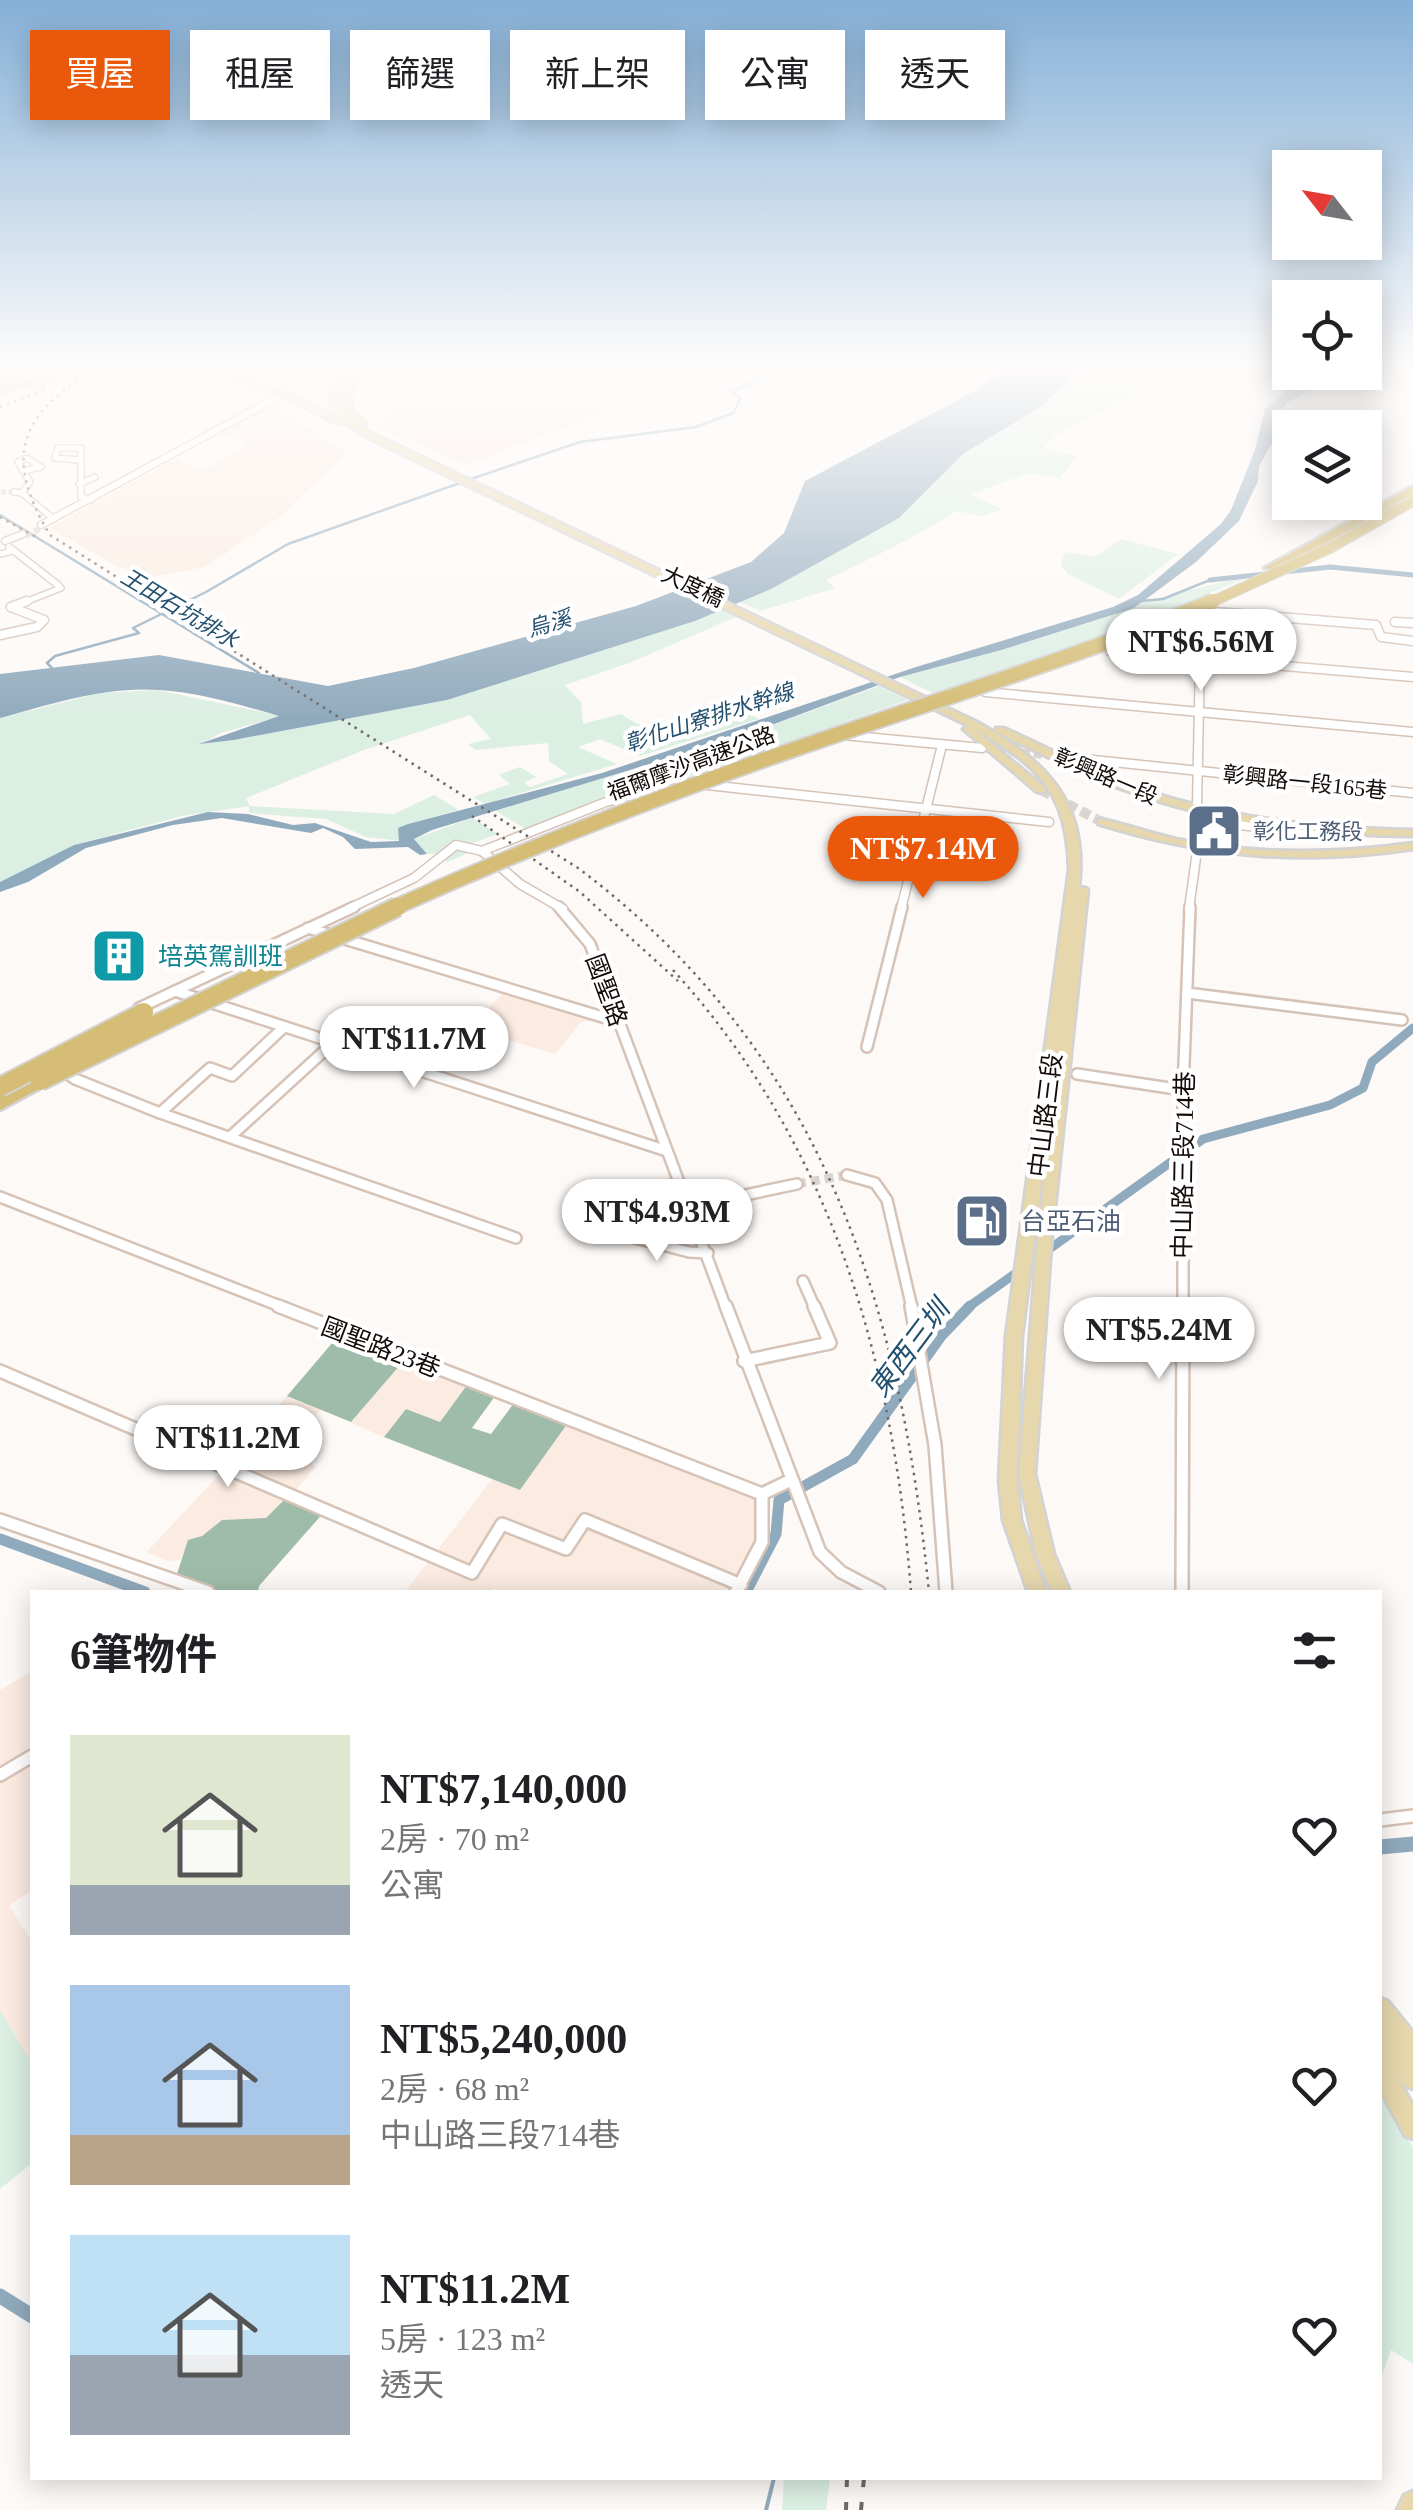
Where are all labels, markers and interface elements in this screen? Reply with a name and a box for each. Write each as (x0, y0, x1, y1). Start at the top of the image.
chip: 買屋 (30, 30, 170, 120)
chip: 租屋 (190, 30, 330, 120)
chip: 篩選 (350, 30, 490, 120)
chip: 新上架 (510, 30, 685, 120)
chip: 公寓 (705, 30, 845, 120)
chip: 透天 (865, 30, 1005, 120)
north arrow (1272, 150, 1382, 260)
map controls (1272, 150, 1382, 520)
button: locate (1272, 280, 1382, 390)
button: layers (1272, 410, 1382, 520)
street label: 大度橋 (658, 561, 728, 612)
water label: 王田石坑排水 (117, 564, 244, 654)
water label: 烏溪 (525, 605, 577, 642)
pin: NT$6.56M (1098, 609, 1304, 694)
text: NT$6.56M (1128, 623, 1274, 659)
water label: 彰化山寮排水幹線 (622, 677, 800, 757)
street label: 福爾摩沙高速公路 (604, 722, 778, 805)
street label: 彰興路一段 (1050, 743, 1161, 809)
street label: 彰興路一段165巷 (1222, 761, 1388, 804)
public building icon: 彰化工務段 (1184, 801, 1244, 861)
pin: NT$7.14M (820, 816, 1026, 901)
place label: 彰化工務段 (1253, 819, 1363, 844)
text: NT$7.14M (850, 830, 996, 866)
building icon: 培英駕訓班 (89, 926, 149, 986)
place label: 培英駕訓班 (158, 943, 283, 970)
street label: 國聖路 (581, 950, 632, 1030)
pin: NT$11.7M (311, 1006, 517, 1091)
text: NT$11.7M (342, 1020, 486, 1056)
street label: 中山路三段 (1024, 1051, 1067, 1179)
street label: 中山路三段714巷 (1168, 1071, 1199, 1259)
pin: NT$4.93M (554, 1179, 760, 1264)
fuel station icon: 台亞石油 (952, 1191, 1012, 1251)
text: NT$4.93M (584, 1193, 730, 1229)
place label: 台亞石油 (1021, 1208, 1121, 1235)
water label: 東西三圳 (863, 1291, 958, 1402)
pin: NT$5.24M (1056, 1297, 1262, 1382)
text: NT$5.24M (1086, 1311, 1232, 1347)
street label: 國聖路23巷 (318, 1312, 444, 1382)
pin: NT$11.2M (125, 1405, 331, 1490)
text: NT$11.2M (156, 1419, 300, 1455)
icon: filters (1287, 1623, 1342, 1678)
text: 6筆物件 (70, 1632, 217, 1678)
text: NT$7,140,000 (380, 1766, 627, 1812)
icon: home (150, 1775, 270, 1895)
icon: heart (1287, 1808, 1342, 1863)
text: 2房 · 70 m² (380, 1821, 529, 1857)
text: 公寓 (380, 1867, 444, 1903)
text: NT$5,240,000 (380, 2016, 627, 2062)
icon: home (150, 2025, 270, 2145)
icon: heart (1287, 2058, 1342, 2113)
text: 2房 · 68 m² (380, 2071, 529, 2107)
text: 中山路三段714巷 (380, 2117, 620, 2153)
text: NT$11.2M (380, 2266, 570, 2312)
icon: home (150, 2275, 270, 2395)
icon: heart (1287, 2308, 1342, 2363)
text: 5房 · 123 m² (380, 2321, 545, 2357)
text: 透天 (380, 2367, 444, 2403)

